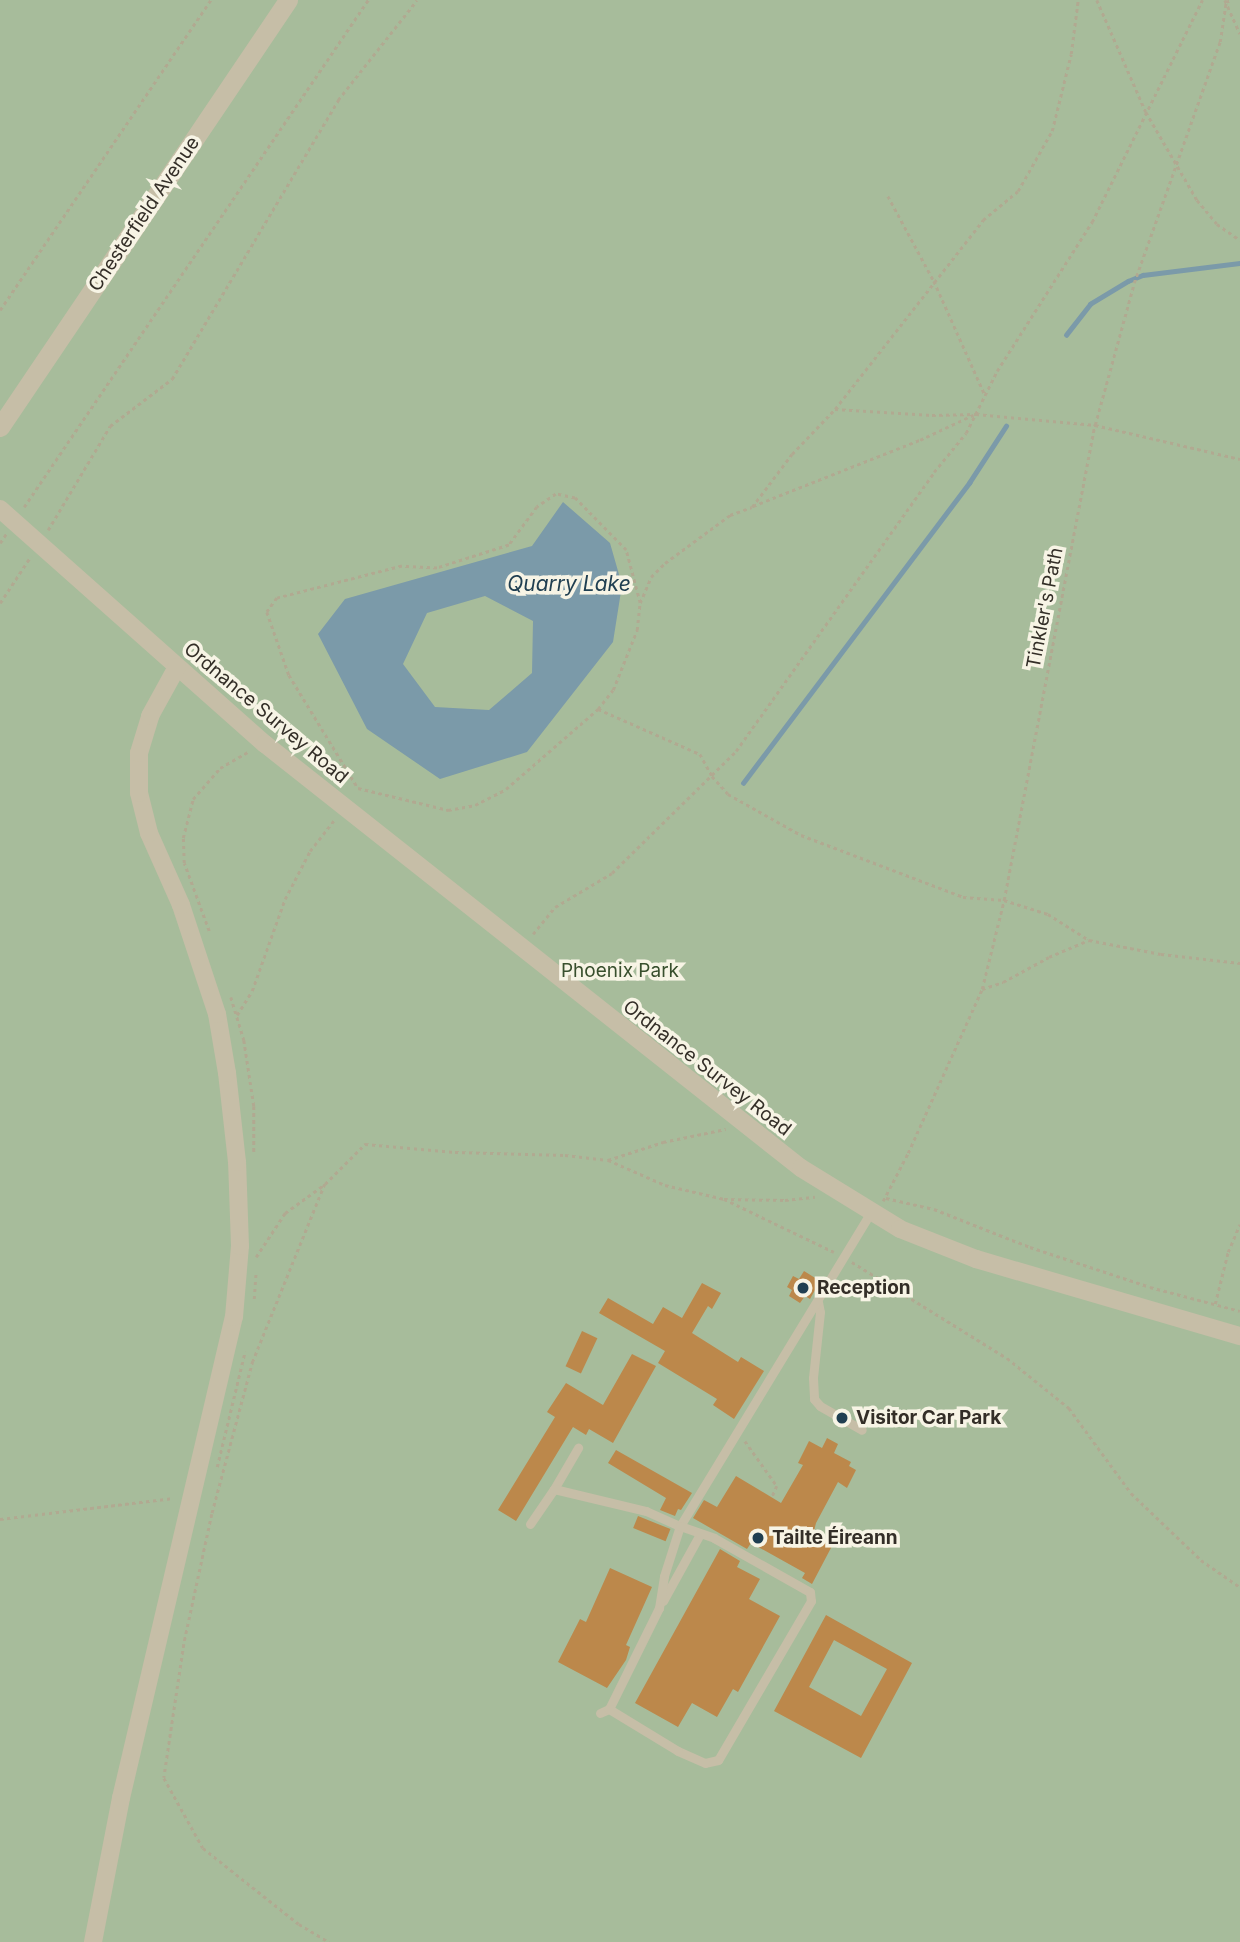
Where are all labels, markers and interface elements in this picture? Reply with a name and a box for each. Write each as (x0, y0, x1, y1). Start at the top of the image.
street label: Chesterfield Avenue (84, 132, 204, 296)
street label: Tinkler's Path (1022, 546, 1068, 670)
water label: Quarry Lake (507, 571, 631, 597)
street label: Ordnance Survey Road (179, 638, 353, 788)
park label: Phoenix Park (561, 960, 679, 982)
street label: Ordnance Survey Road (618, 995, 796, 1141)
place label: Reception (817, 1277, 911, 1299)
marker: Reception (795, 1280, 811, 1296)
place label: Visitor Car Park (856, 1407, 1001, 1429)
marker: Visitor Car Park (834, 1410, 850, 1426)
place label: Tailte Éireann (772, 1527, 898, 1549)
marker: Tailte Éireann (750, 1530, 766, 1546)

